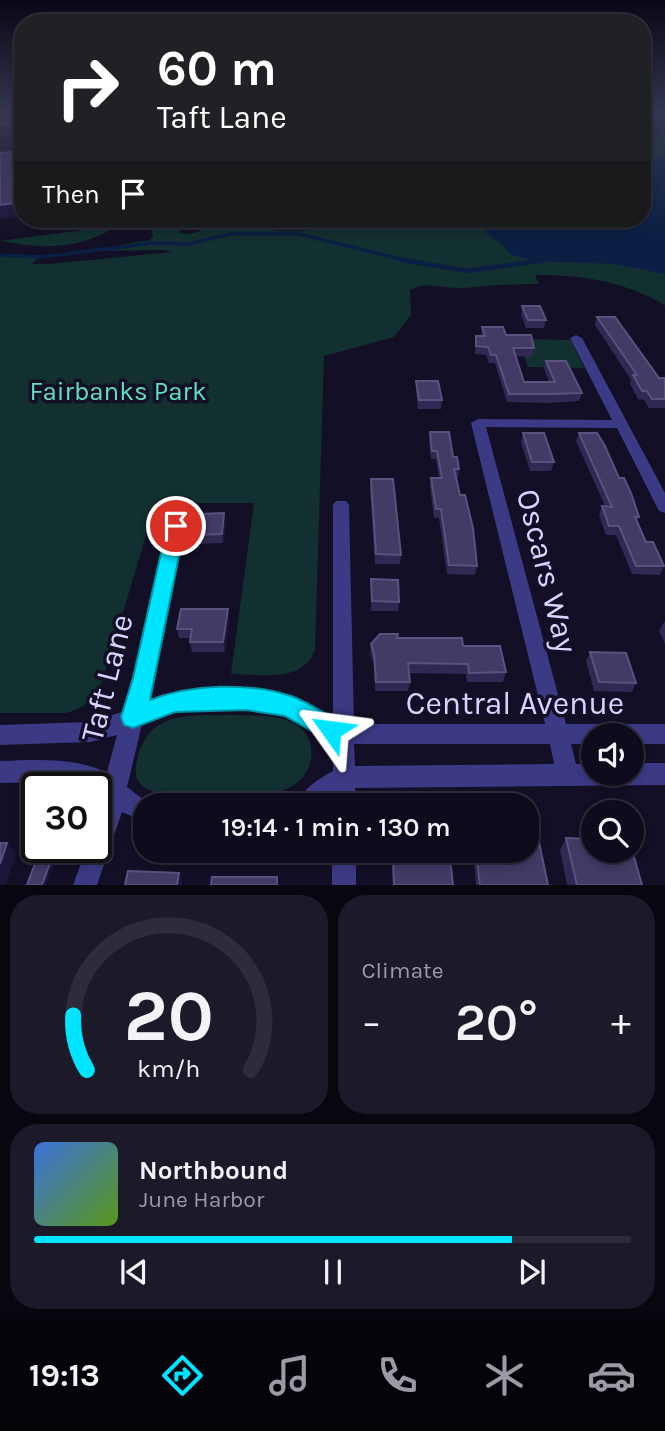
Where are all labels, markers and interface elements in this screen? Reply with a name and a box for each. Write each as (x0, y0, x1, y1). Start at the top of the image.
text: 60 m (157, 40, 277, 97)
icon: right (42, 42, 133, 133)
text: Taft Lane (157, 99, 287, 136)
icon: arrive (114, 175, 152, 213)
text: Then (42, 179, 100, 210)
park label: Fairbanks Park (29, 376, 207, 407)
street label: Oscars Way (509, 485, 585, 657)
pin (146, 496, 206, 556)
icon: arrive (157, 507, 195, 545)
street label: Taft Lane (73, 611, 141, 745)
street label: Central Avenue (406, 685, 624, 722)
position arrow (294, 693, 368, 767)
map controls (581, 723, 644, 863)
button: sound (581, 723, 644, 786)
speed limit sign: 30 (21, 772, 112, 863)
button: search (581, 800, 644, 863)
text: 19:14 · 1 min · 130 m (221, 812, 451, 843)
text: Climate (362, 957, 444, 984)
text: 20 (124, 974, 214, 1059)
text: 20° (455, 992, 538, 1053)
text: − (362, 1000, 381, 1045)
text: + (611, 1000, 631, 1045)
text: km/h (137, 1054, 200, 1083)
text: Northbound (139, 1155, 288, 1186)
text: June Harbor (139, 1186, 264, 1213)
icon: previous (115, 1253, 153, 1291)
icon: pause (314, 1253, 352, 1291)
icon: next (513, 1253, 551, 1291)
icon: directions (158, 1351, 207, 1400)
icon: music (265, 1351, 314, 1400)
icon: phone (373, 1351, 422, 1400)
icon: climate (480, 1351, 529, 1400)
icon: car (587, 1351, 636, 1400)
text: 19:13 (29, 1357, 100, 1394)

